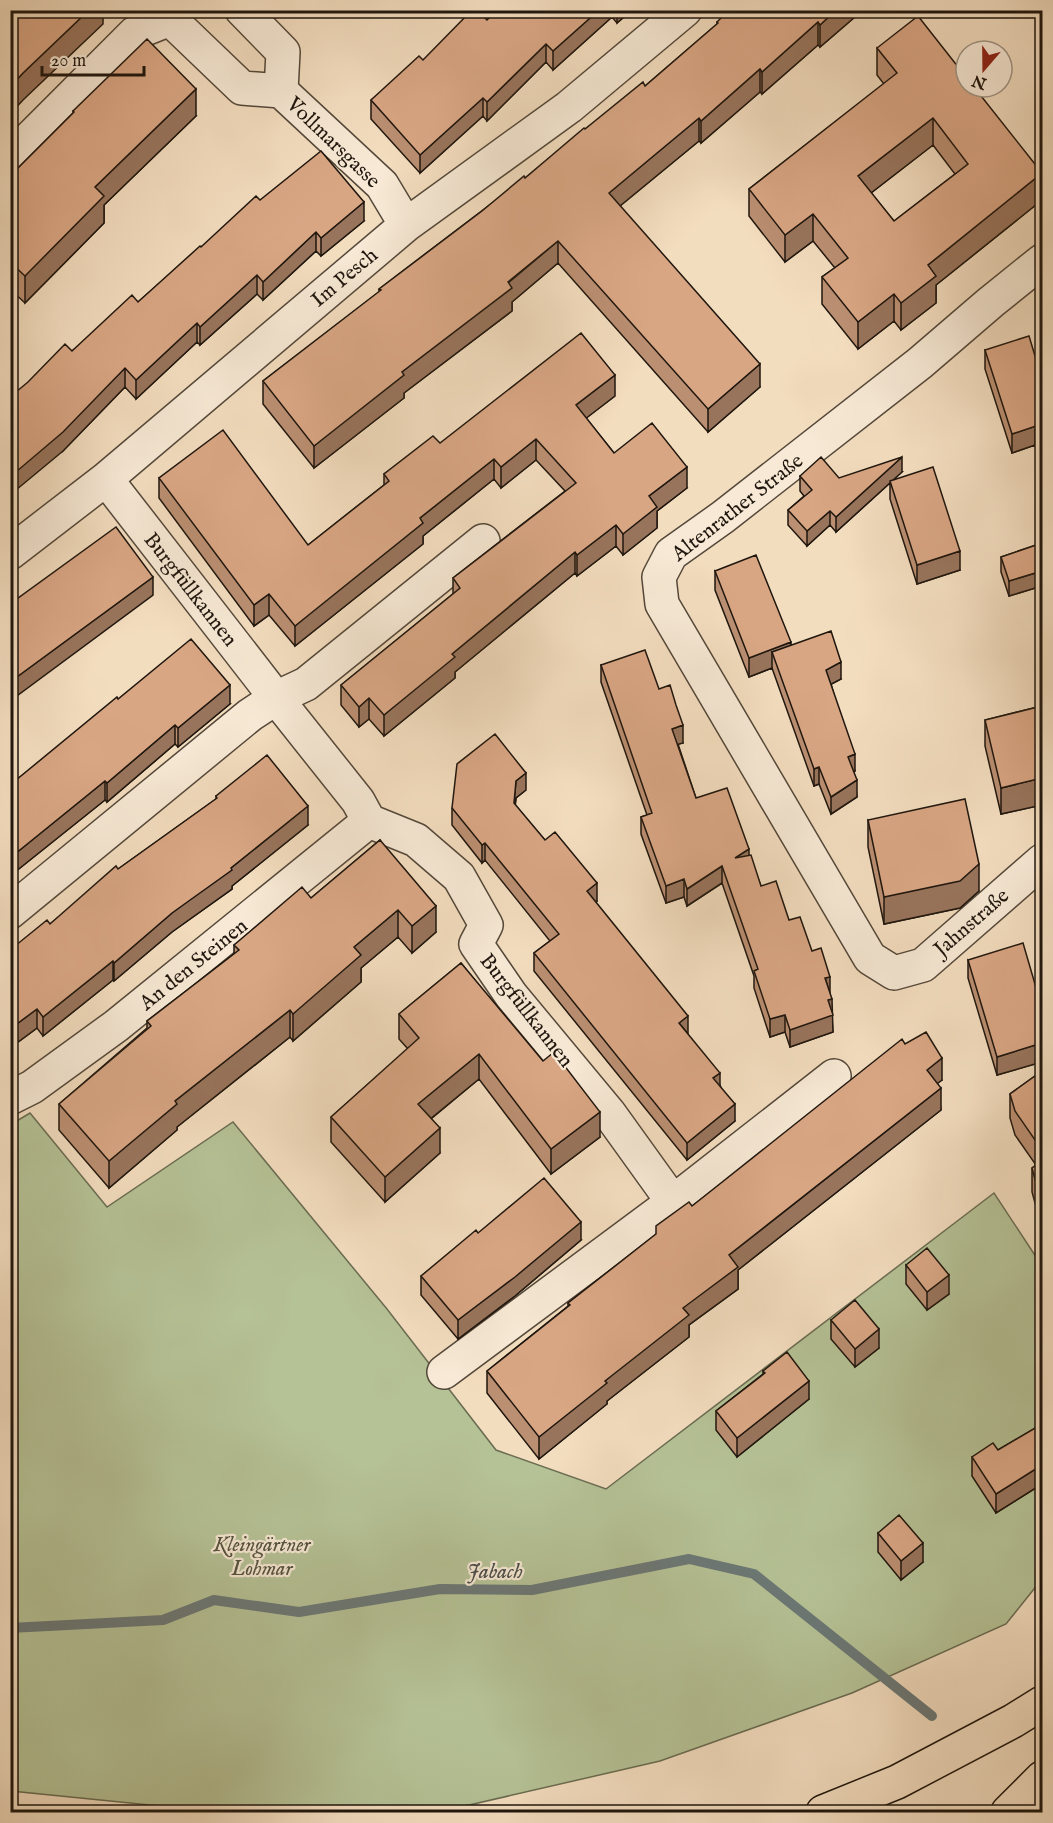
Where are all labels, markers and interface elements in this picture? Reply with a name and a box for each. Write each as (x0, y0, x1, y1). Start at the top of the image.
scale bar (42, 39, 144, 77)
north arrow (954, 39, 1014, 99)
text: 20 m (51, 50, 86, 73)
text: N (969, 69, 990, 93)
street label: Vollmarsgasse (279, 91, 386, 195)
street label: Im Pesch (306, 242, 384, 314)
street label: Altenrather Straße (666, 448, 810, 569)
street label: Burgfüllkannen (137, 527, 243, 652)
street label: Jahnstraße (927, 883, 1016, 965)
street label: An den Steinen (133, 913, 254, 1018)
street label: Burgfüllkannen (473, 948, 579, 1073)
park label: Kleingärtner Lohmar (213, 1532, 311, 1583)
water label: Jabach (467, 1558, 523, 1586)

